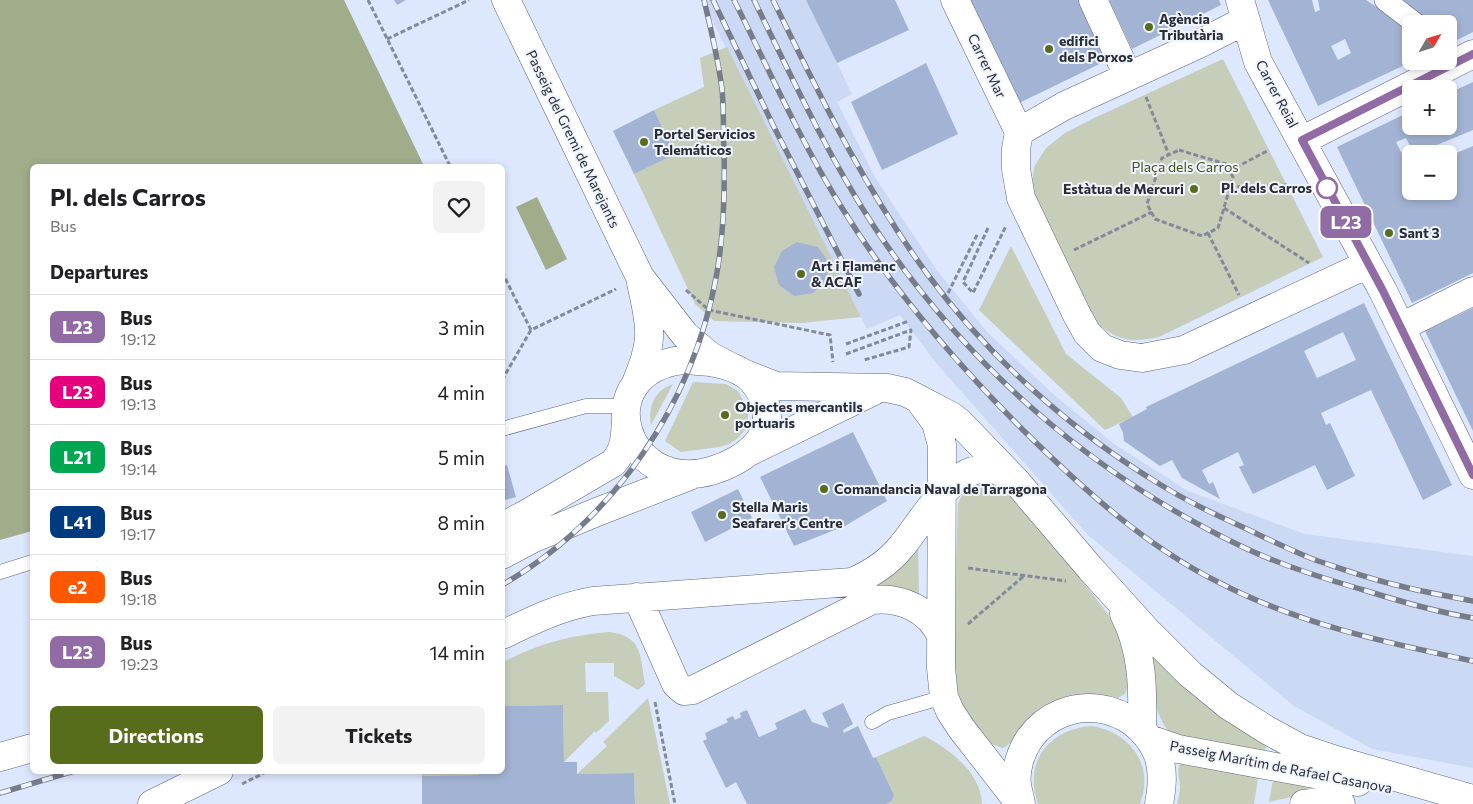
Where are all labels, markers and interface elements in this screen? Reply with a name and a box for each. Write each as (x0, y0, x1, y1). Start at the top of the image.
place label: Agència Tributària (1159, 10, 1223, 43)
north arrow (1402, 15, 1458, 70)
map controls (1402, 15, 1457, 200)
marker: Agència Tributària (1143, 21, 1155, 33)
street label: Carrer Mar (965, 31, 1011, 101)
place label: edifici dels Porxos (1059, 32, 1133, 65)
marker: edifici dels Porxos (1043, 43, 1055, 55)
street label: Passeig del Gremi de Marejants (523, 47, 624, 230)
street label: Carrer Reial (1252, 57, 1302, 131)
button: + (1402, 80, 1457, 135)
place label: Portel Servicios Telemáticos (654, 125, 756, 158)
marker: Portel Servicios Telemáticos (638, 136, 650, 148)
button: − (1402, 145, 1457, 200)
park label: Plaça dels Carros (1131, 158, 1239, 175)
marker: Pl. dels Carros (1316, 177, 1338, 199)
place label: Pl. dels Carros (1221, 179, 1312, 196)
place label: Estàtua de Mercuri (1063, 180, 1184, 197)
button: heart (433, 181, 485, 233)
text: Pl. dels Carros (50, 182, 206, 211)
marker: Estàtua de Mercuri (1188, 183, 1200, 195)
line badge: L23 (1317, 206, 1375, 238)
text: L23 (1330, 211, 1362, 233)
text: Bus (50, 216, 77, 235)
place label: Sant 3 (1399, 224, 1440, 241)
marker: Sant 3 (1383, 227, 1395, 239)
place label: Art i Flamenc & ACAF (811, 257, 896, 290)
text: Departures (50, 260, 148, 283)
marker: Art i Flamenc & ACAF (795, 268, 807, 280)
text: Bus (120, 306, 152, 329)
text: L23 (62, 316, 93, 338)
text: 3 min (438, 316, 485, 339)
text: 19:12 (120, 329, 156, 348)
text: Bus (120, 371, 152, 394)
text: L23 (62, 381, 93, 403)
text: 4 min (438, 381, 485, 404)
text: 19:13 (120, 394, 156, 413)
place label: Objectes mercantils portuaris (735, 398, 863, 431)
marker: Objectes mercantils portuaris (719, 409, 731, 421)
text: Bus (120, 436, 152, 459)
text: L21 (63, 446, 92, 468)
text: 5 min (438, 446, 485, 469)
text: 19:14 (120, 459, 157, 478)
place label: Comandancia Naval de Tarragona (834, 480, 1047, 497)
marker: Comandancia Naval de Tarragona (818, 483, 830, 495)
place label: Stella Maris Seafarer’s Centre (732, 498, 843, 531)
text: Bus (120, 501, 152, 524)
marker: Stella Maris Seafarer’s Centre (716, 509, 728, 521)
text: L41 (63, 511, 92, 533)
text: 8 min (437, 511, 485, 534)
text: 19:17 (120, 524, 156, 543)
text: Bus (120, 566, 152, 589)
text: e2 (68, 576, 87, 598)
text: 9 min (437, 576, 485, 599)
text: 19:18 (120, 589, 157, 608)
text: Bus (120, 631, 152, 654)
text: L23 (62, 641, 93, 663)
text: 14 min (429, 641, 485, 664)
text: 19:23 (120, 654, 158, 673)
button: Directions (50, 706, 263, 764)
button: Tickets (273, 706, 485, 764)
street label: Passeig Marítim de Rafael Casanova (1168, 737, 1394, 796)

